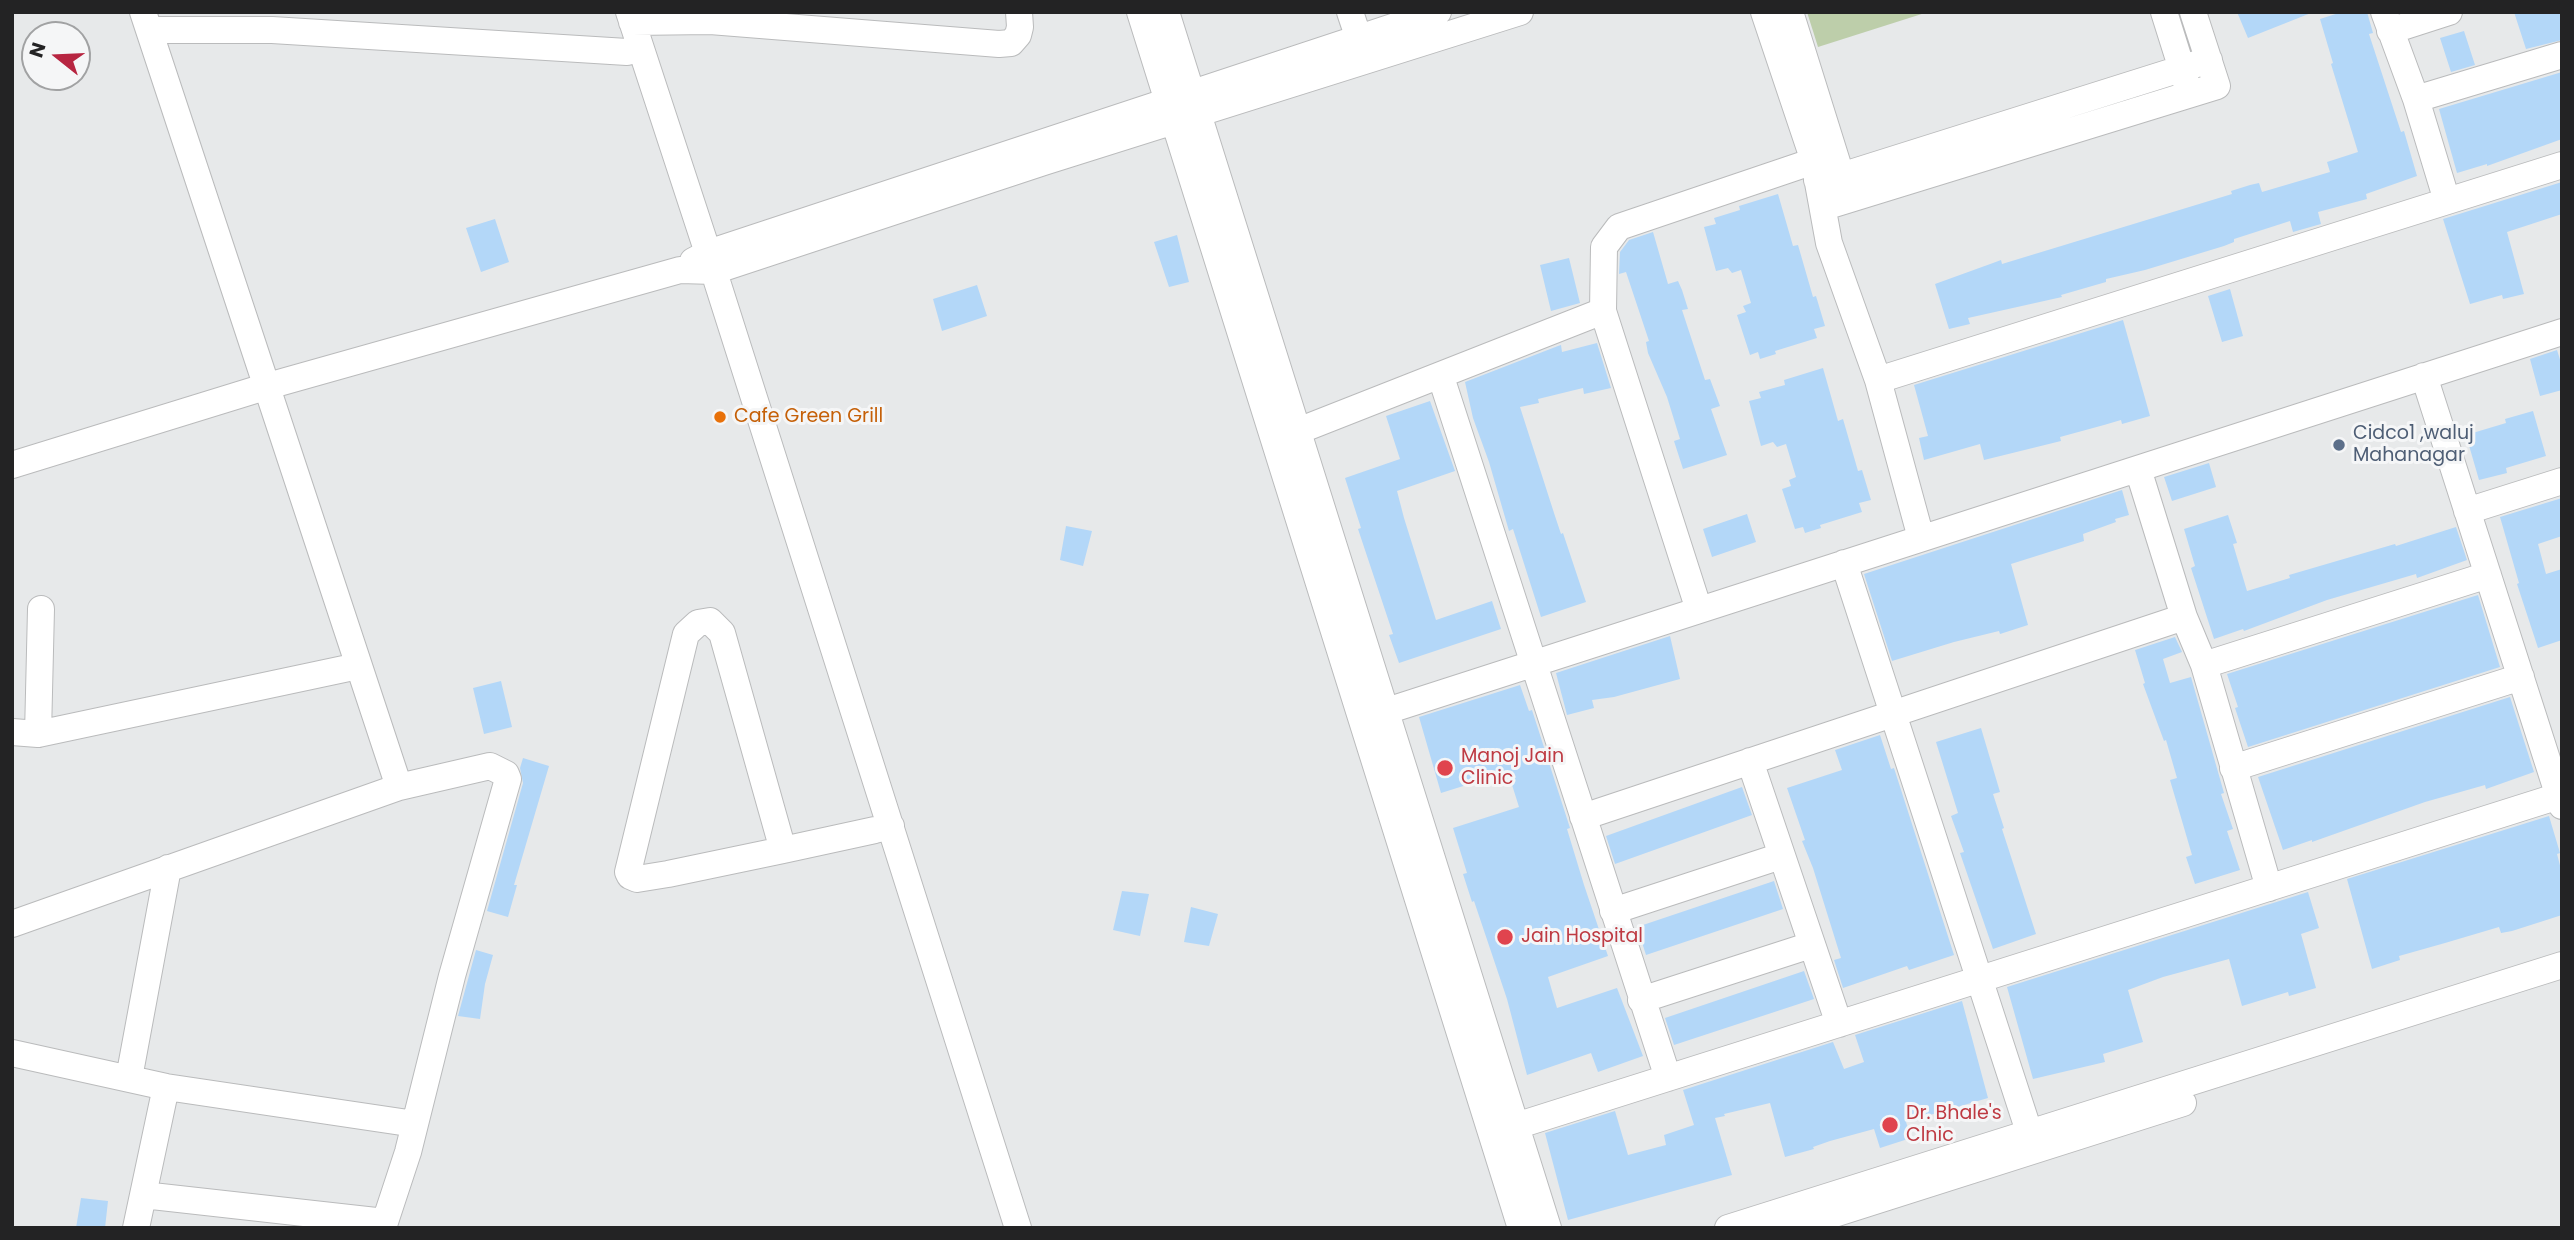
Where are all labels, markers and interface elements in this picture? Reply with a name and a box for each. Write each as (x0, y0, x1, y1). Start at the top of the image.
north arrow (21, 21, 91, 91)
text: N (22, 39, 53, 61)
place label: Cafe Green Grill (734, 406, 883, 428)
marker: Cafe Green Grill (712, 409, 728, 425)
place label: Cidco1 ,waluj Mahanagar (2353, 423, 2474, 467)
marker: Cidco1 ,waluj Mahanagar (2331, 437, 2347, 453)
place label: Manoj Jain Clinic (1461, 746, 1564, 790)
marker: Manoj Jain Clinic (1435, 758, 1455, 778)
place label: Jain Hospital (1521, 926, 1643, 948)
marker: Jain Hospital (1495, 927, 1515, 947)
place label: Dr. Bhale's Clnic (1906, 1103, 2002, 1147)
marker: Dr. Bhale's Clnic (1880, 1115, 1900, 1135)

